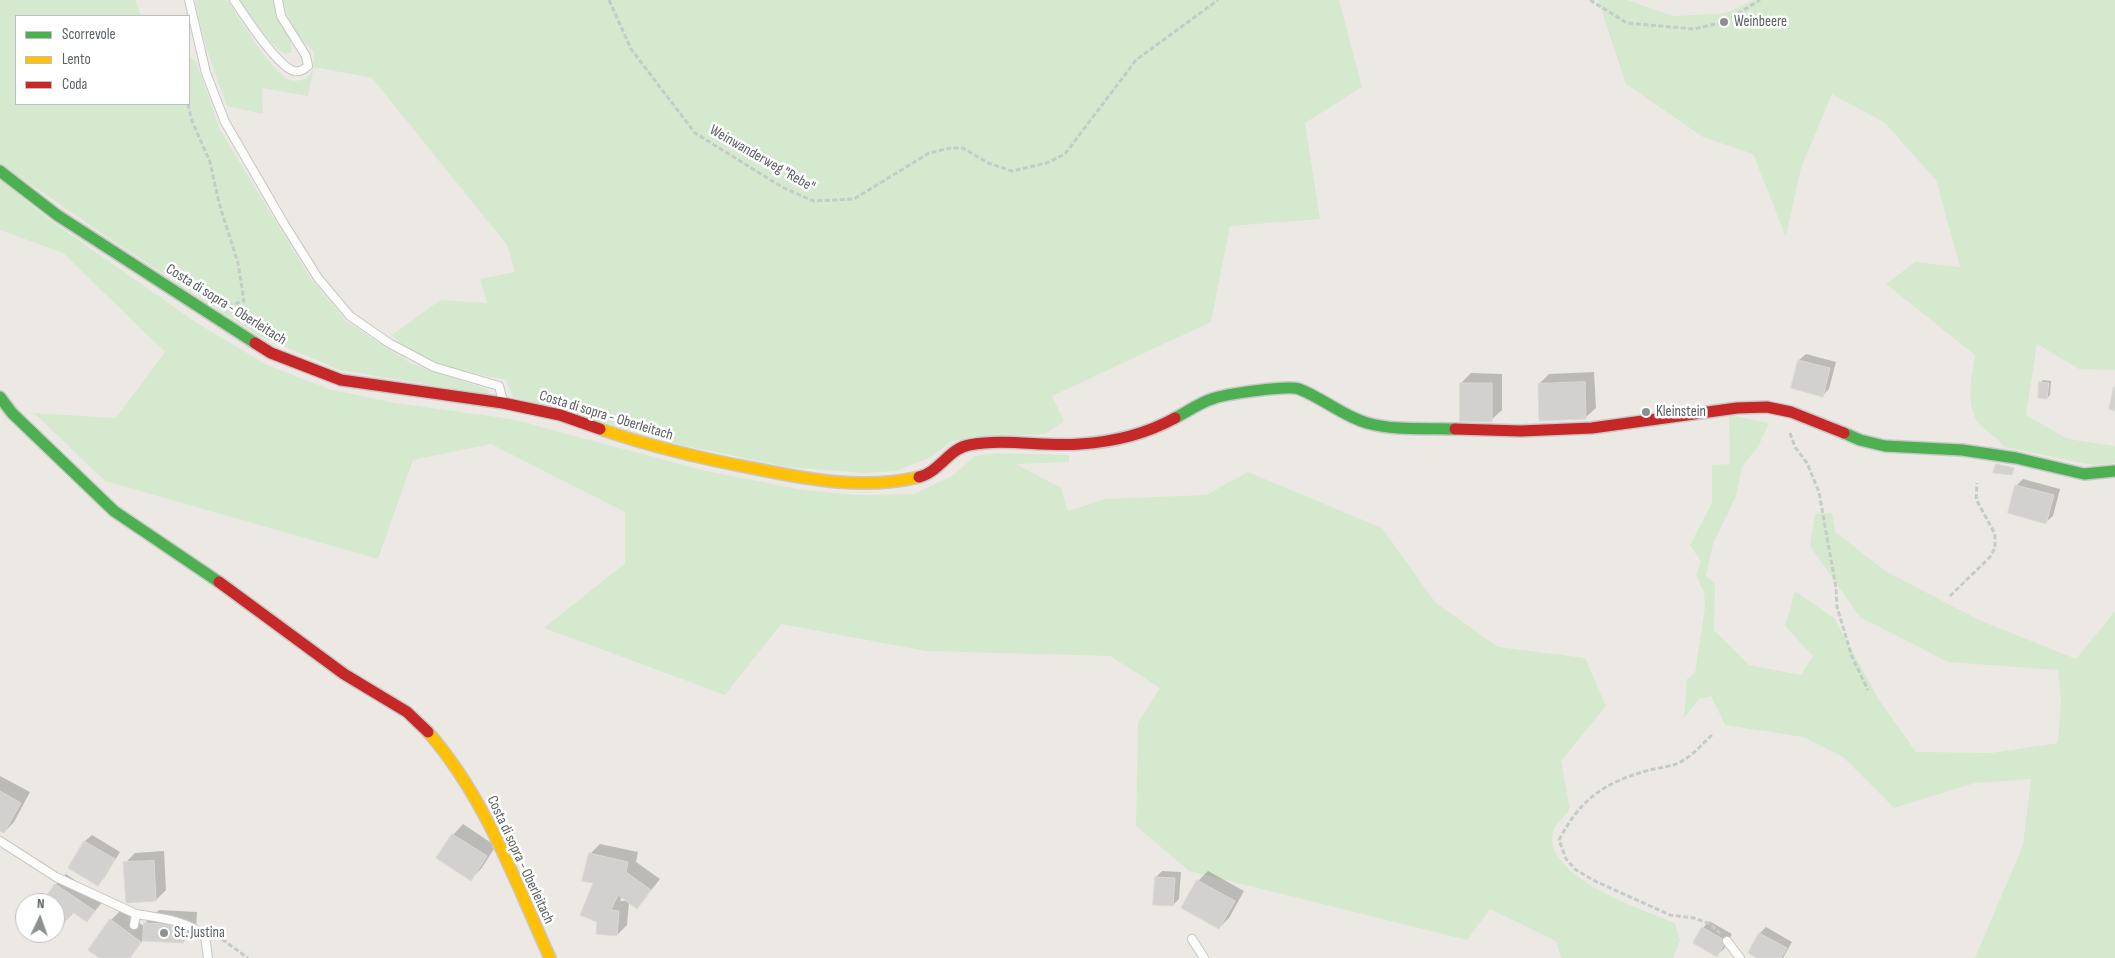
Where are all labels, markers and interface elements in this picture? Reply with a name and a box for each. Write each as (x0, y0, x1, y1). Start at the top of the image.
place label: Weinbeere (1734, 13, 1787, 31)
legend (15, 15, 190, 105)
marker: Weinbeere (1718, 16, 1730, 28)
text: Scorrevole (62, 25, 116, 44)
text: Lento (62, 50, 91, 69)
text: Coda (62, 75, 87, 94)
street label: Weinwanderweg "Rebe" (706, 122, 818, 196)
street label: Costa di sopra - Oberleitach (162, 261, 290, 349)
street label: Costa di sopra - Oberleitach (537, 387, 675, 445)
place label: Kleinstein (1656, 403, 1706, 421)
marker: Kleinstein (1640, 406, 1652, 418)
street label: Costa di sopra - Oberleitach (482, 793, 558, 927)
north arrow (15, 893, 65, 943)
text: N (37, 895, 45, 912)
place label: St. Justina (174, 924, 225, 942)
marker: St. Justina (158, 927, 170, 939)

